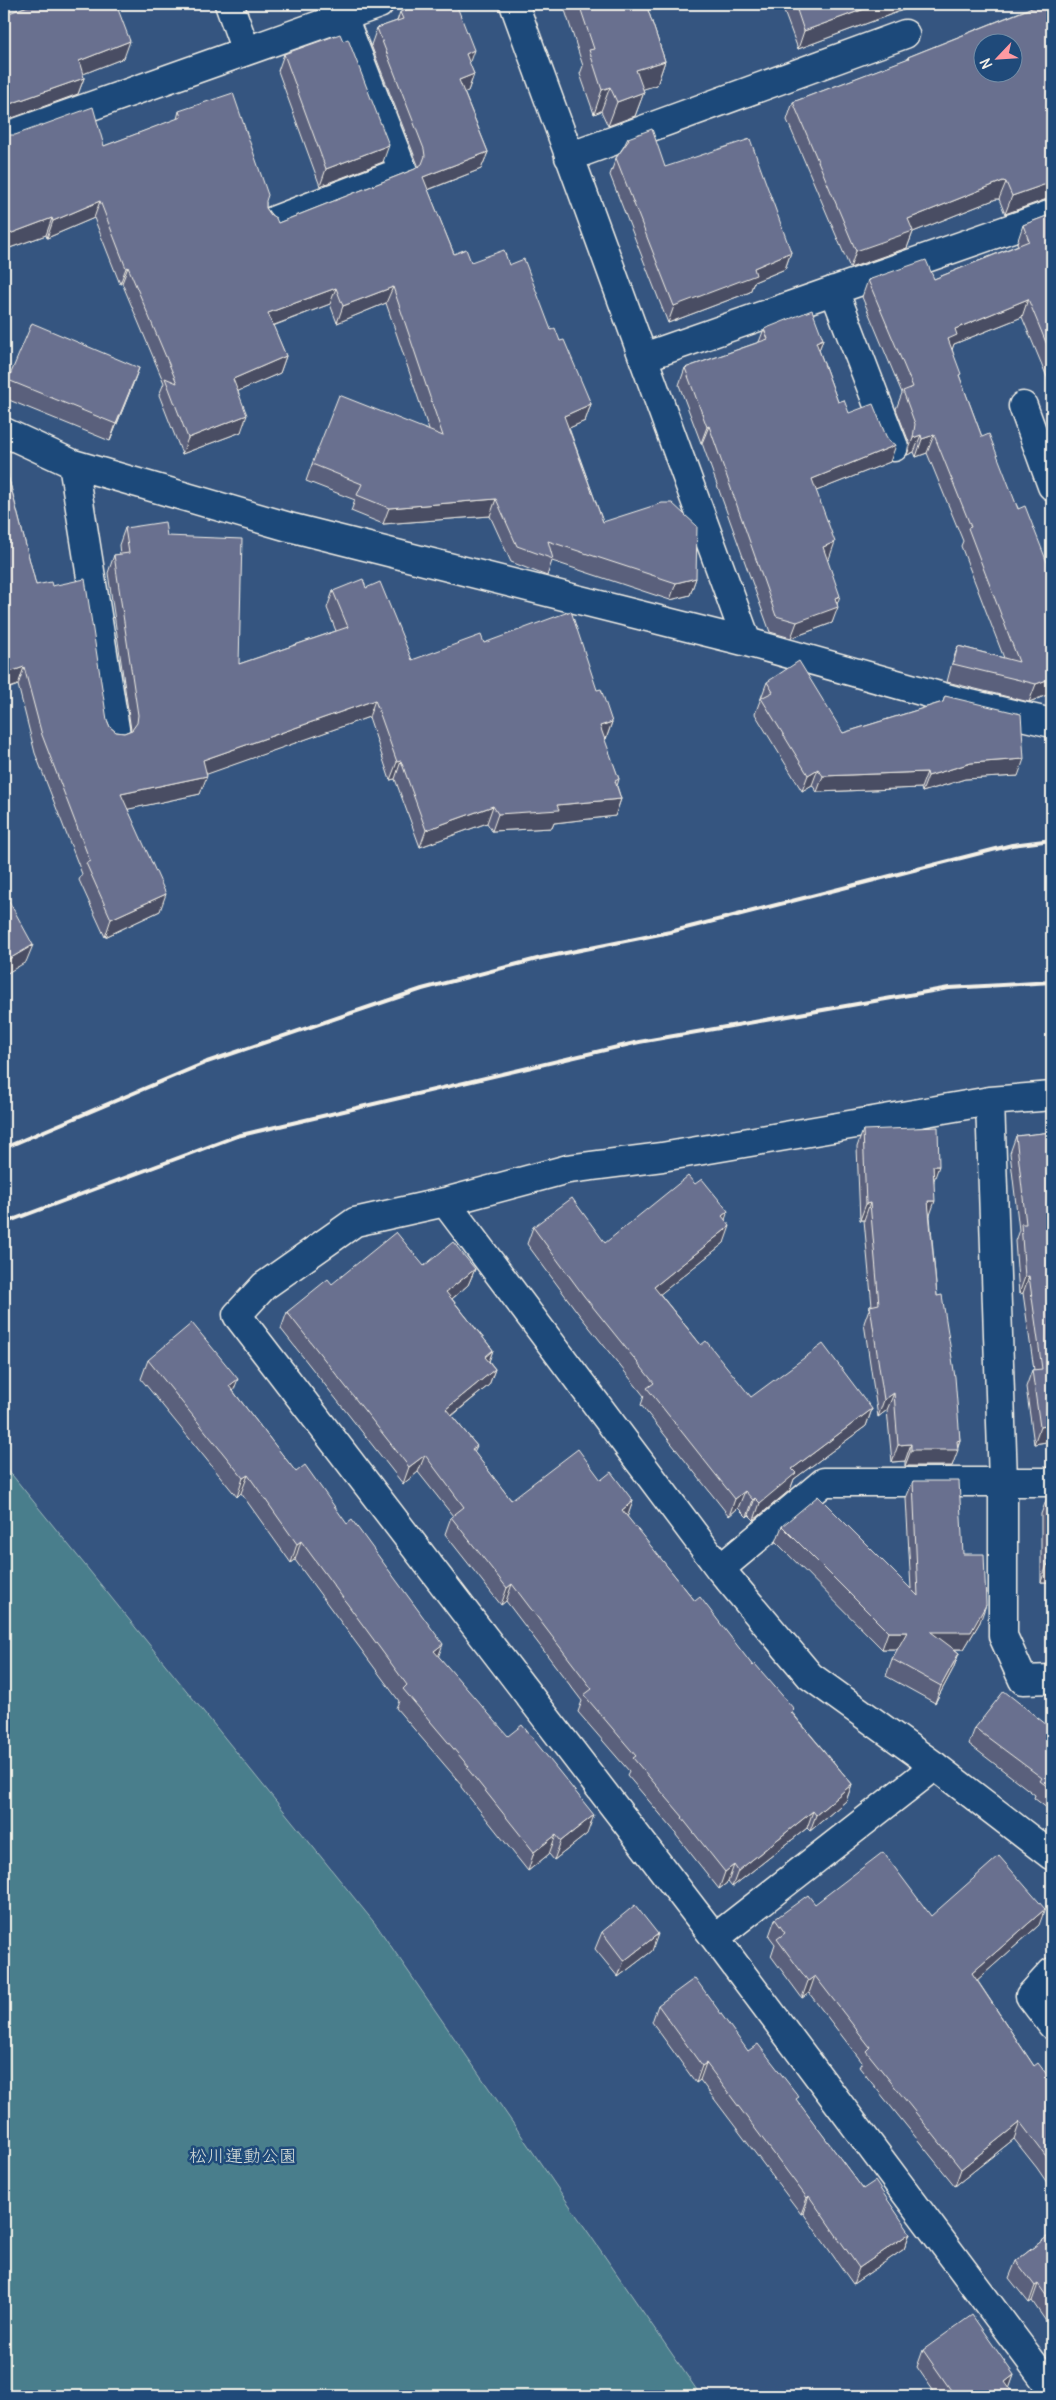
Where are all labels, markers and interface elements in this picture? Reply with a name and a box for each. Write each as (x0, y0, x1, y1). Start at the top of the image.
north arrow (974, 32, 1024, 82)
text: N (976, 55, 996, 72)
park label: 松川運動公園 (189, 2144, 297, 2167)

